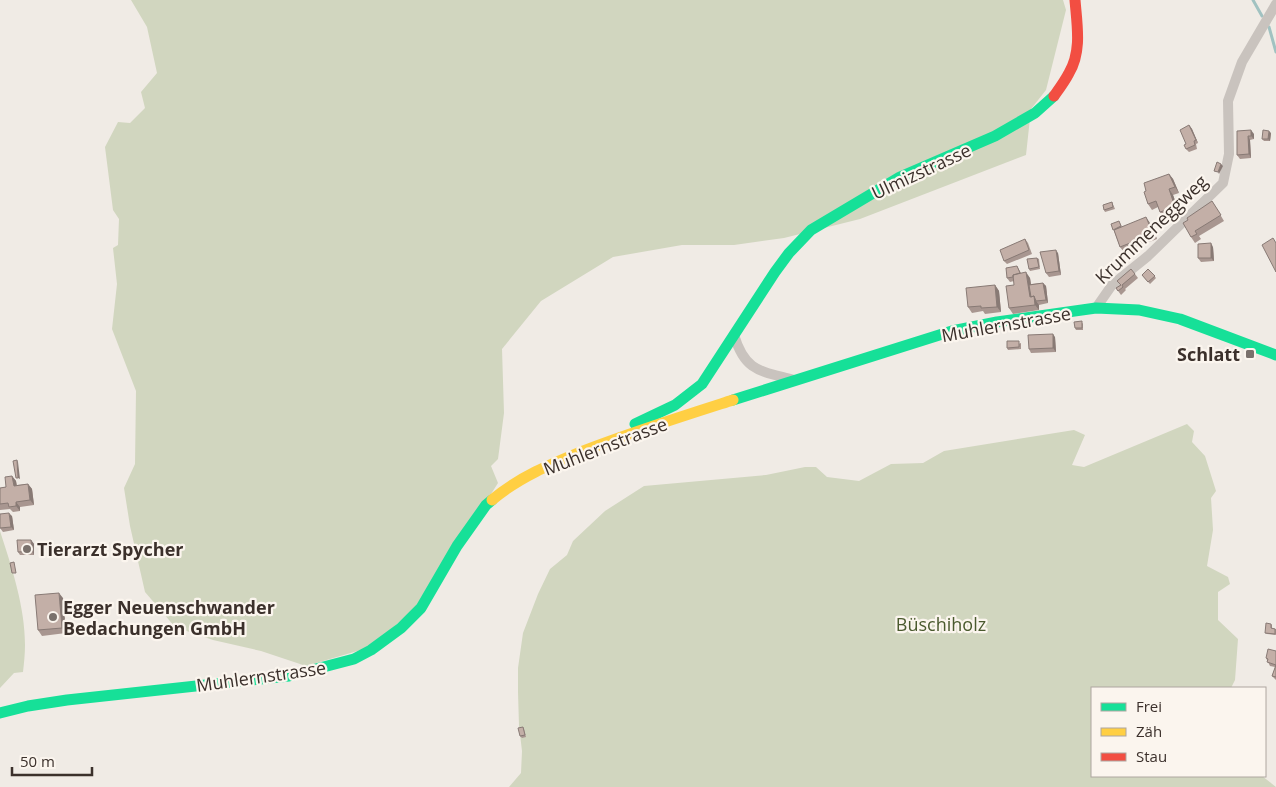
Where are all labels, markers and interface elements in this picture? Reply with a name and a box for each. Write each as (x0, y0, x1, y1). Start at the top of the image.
street label: Ulmizstrasse (867, 138, 975, 204)
street label: Krummeneggweg (1090, 169, 1213, 289)
street label: Muhlernstrasse (939, 301, 1073, 347)
place label: Schlatt (1177, 342, 1240, 366)
marker: Schlatt (1244, 348, 1256, 360)
street label: Muhlernstrasse (540, 411, 670, 481)
place label: Tierarzt Spycher (37, 537, 183, 561)
marker: Tierarzt Spycher (21, 543, 33, 555)
place label: Egger Neuenschwander Bedachungen GmbH (63, 595, 275, 640)
marker: Egger Neuenschwander Bedachungen GmbH (47, 611, 59, 623)
park label: Büschiholz (896, 612, 986, 636)
street label: Muhlernstrasse (194, 655, 328, 697)
legend (1091, 687, 1266, 777)
text: Frei (1136, 696, 1162, 716)
text: Zäh (1136, 721, 1162, 741)
scale bar (12, 744, 92, 776)
text: Stau (1136, 746, 1167, 766)
text: 50 m (20, 751, 55, 771)

